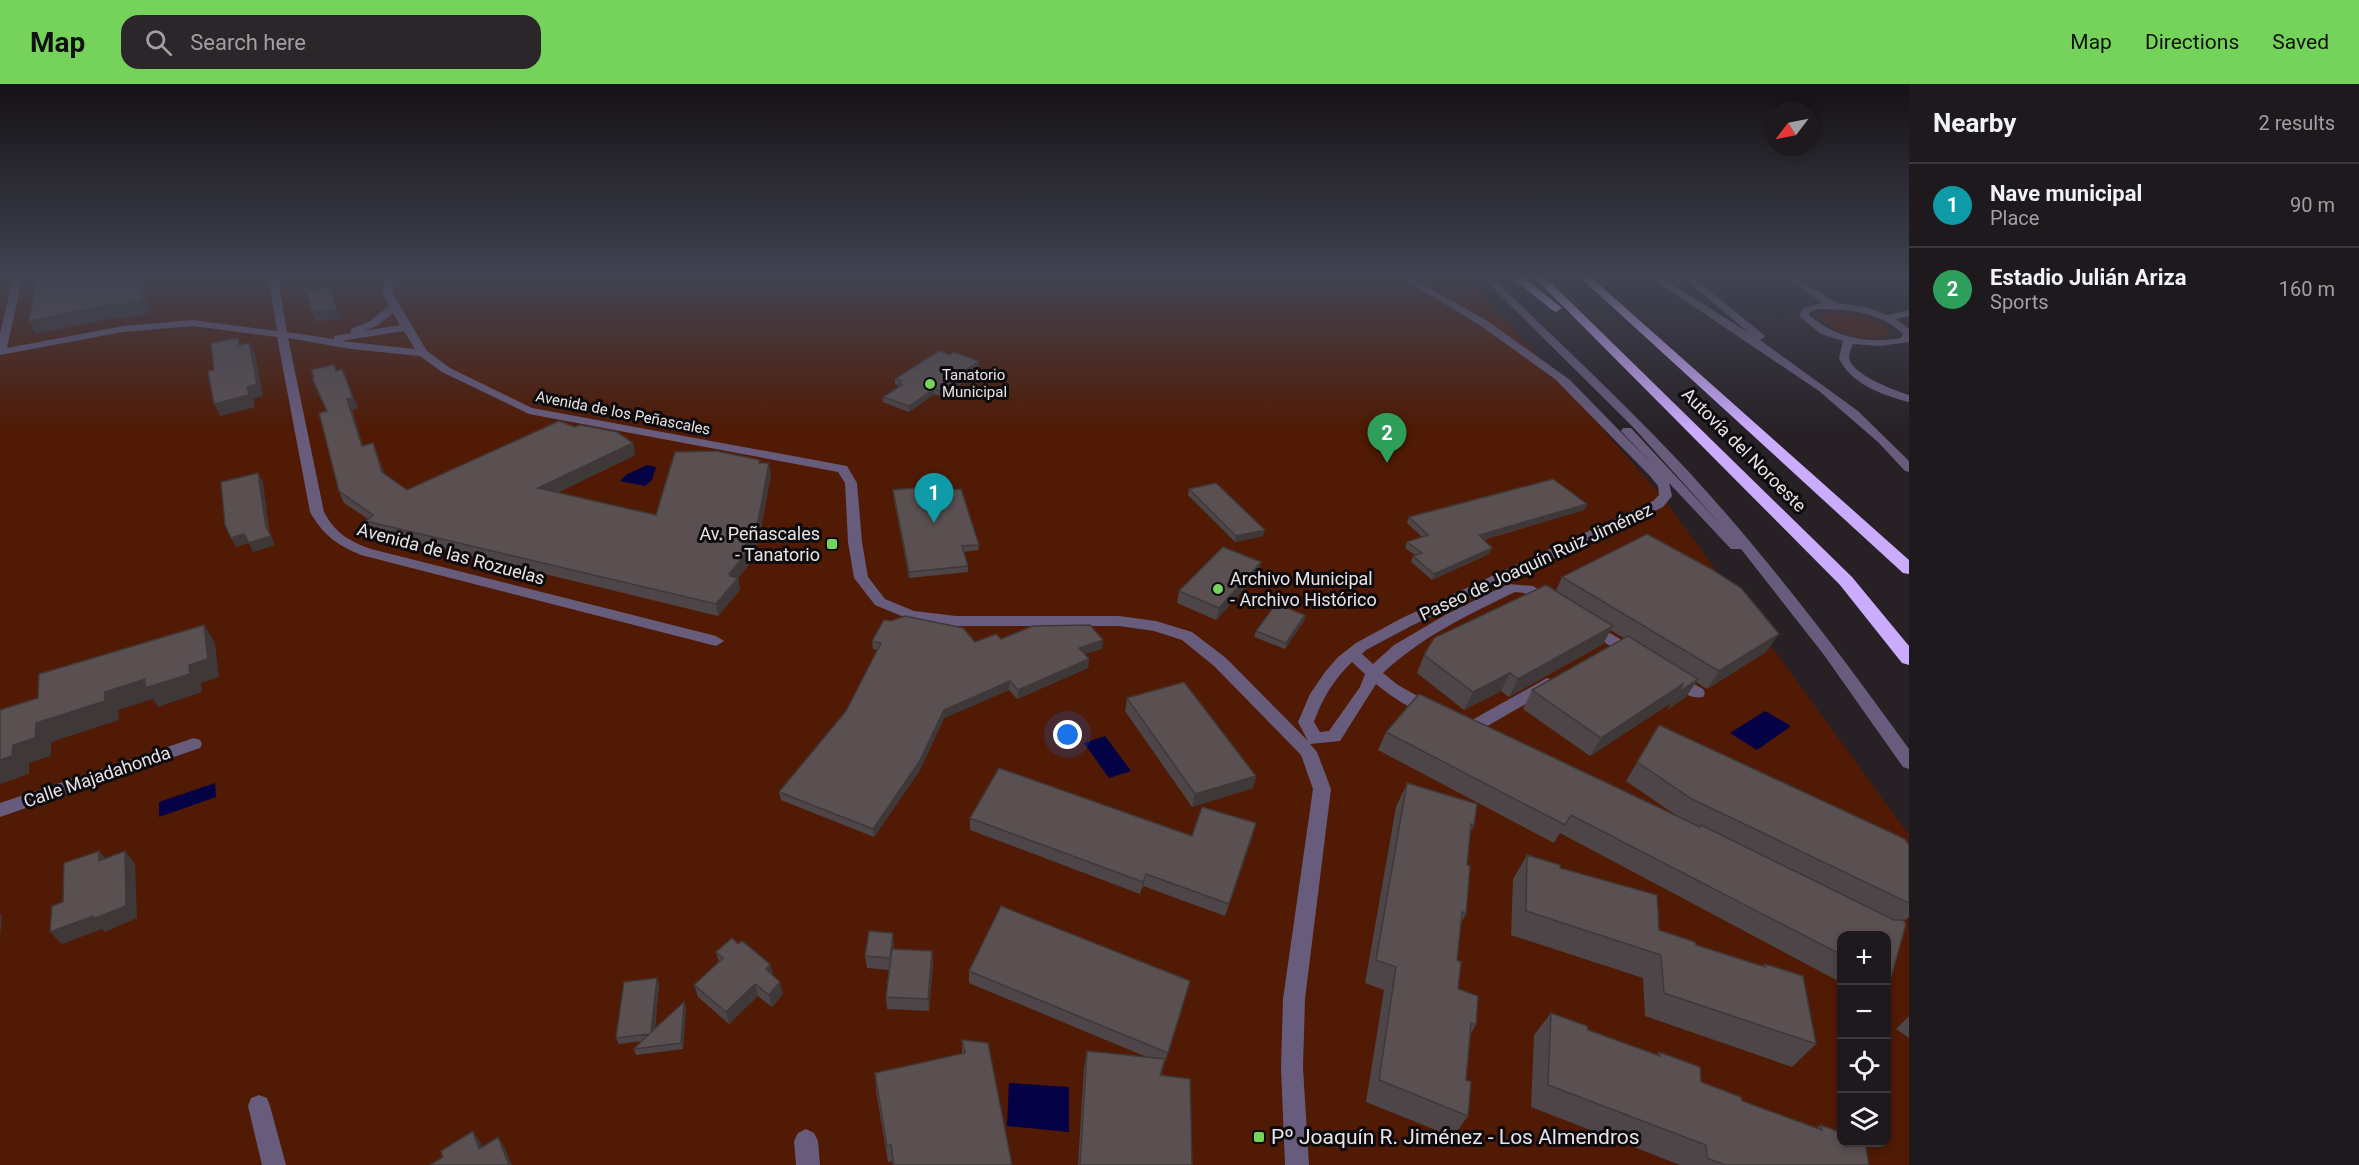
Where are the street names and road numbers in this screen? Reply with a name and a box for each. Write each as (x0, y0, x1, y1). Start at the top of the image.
street label: Autovía del Noroeste (1678, 383, 1811, 516)
street label: Avenida de los Peñascales (534, 387, 712, 439)
street label: Paseo de Joaquín Ruiz Jiménez (1416, 498, 1656, 625)
street label: Avenida de las Rozuelas (355, 518, 547, 589)
street label: Calle Majadahonda (21, 742, 173, 812)

